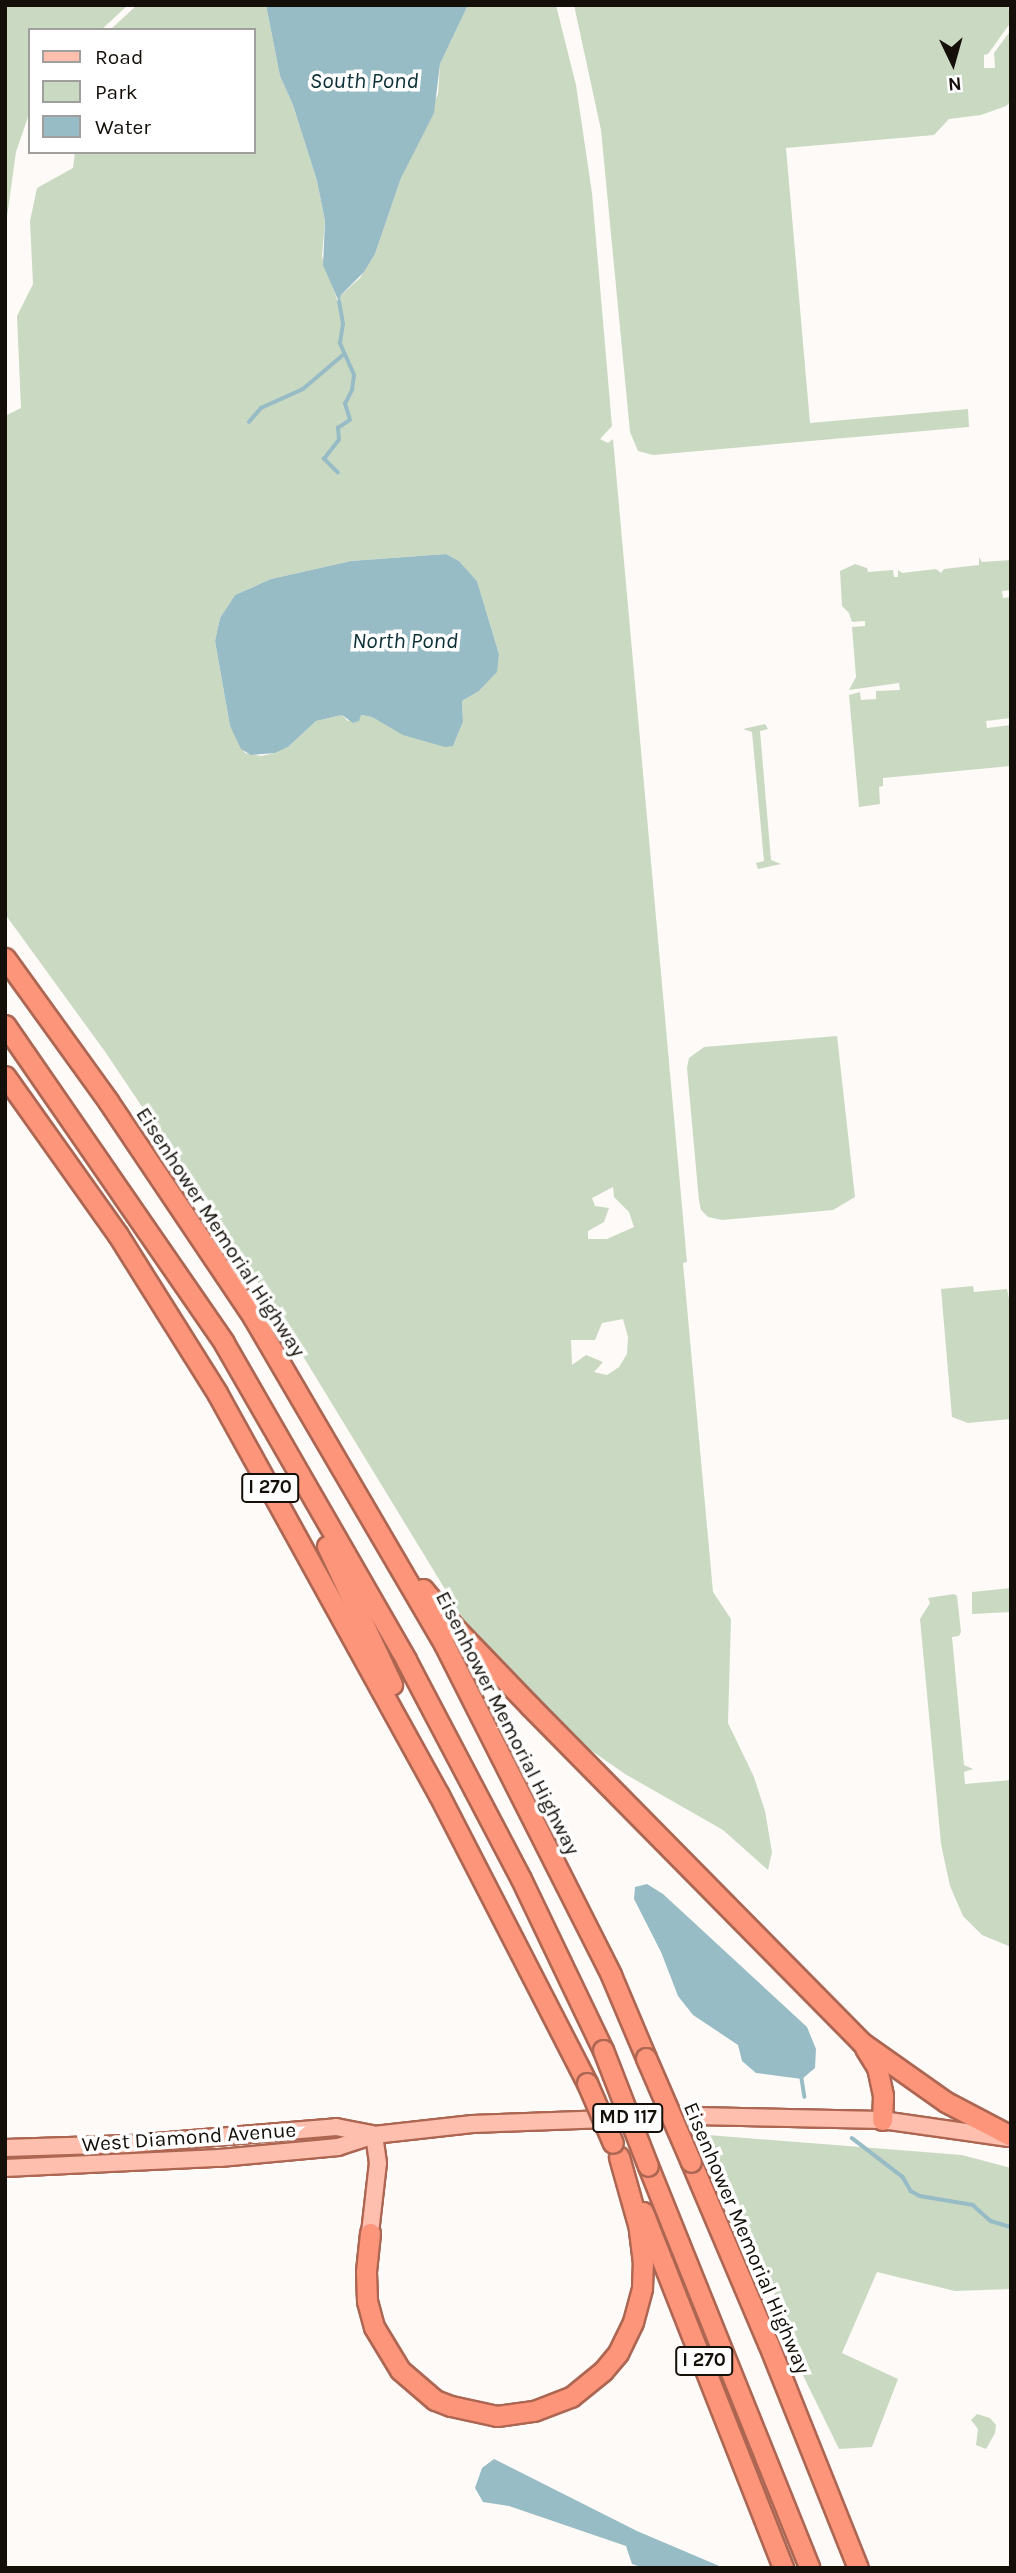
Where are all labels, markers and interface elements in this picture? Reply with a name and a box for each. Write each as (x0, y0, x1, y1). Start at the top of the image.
legend (28, 28, 256, 154)
north arrow (918, 28, 988, 98)
text: Road (95, 45, 143, 69)
water label: South Pond (309, 67, 419, 95)
text: N (947, 72, 963, 95)
text: Park (95, 80, 138, 104)
text: Water (95, 115, 151, 139)
water label: North Pond (352, 627, 458, 655)
street label: Eisenhower Memorial Highway (131, 1102, 311, 1362)
road number: I 270 (240, 1472, 300, 1504)
street label: Eisenhower Memorial Highway (430, 1587, 586, 1859)
street label: Eisenhower Memorial Highway (678, 2098, 816, 2378)
road number: MD 117 (591, 2102, 665, 2134)
street label: West Diamond Avenue (81, 2117, 297, 2157)
road number: I 270 (674, 2346, 734, 2376)

